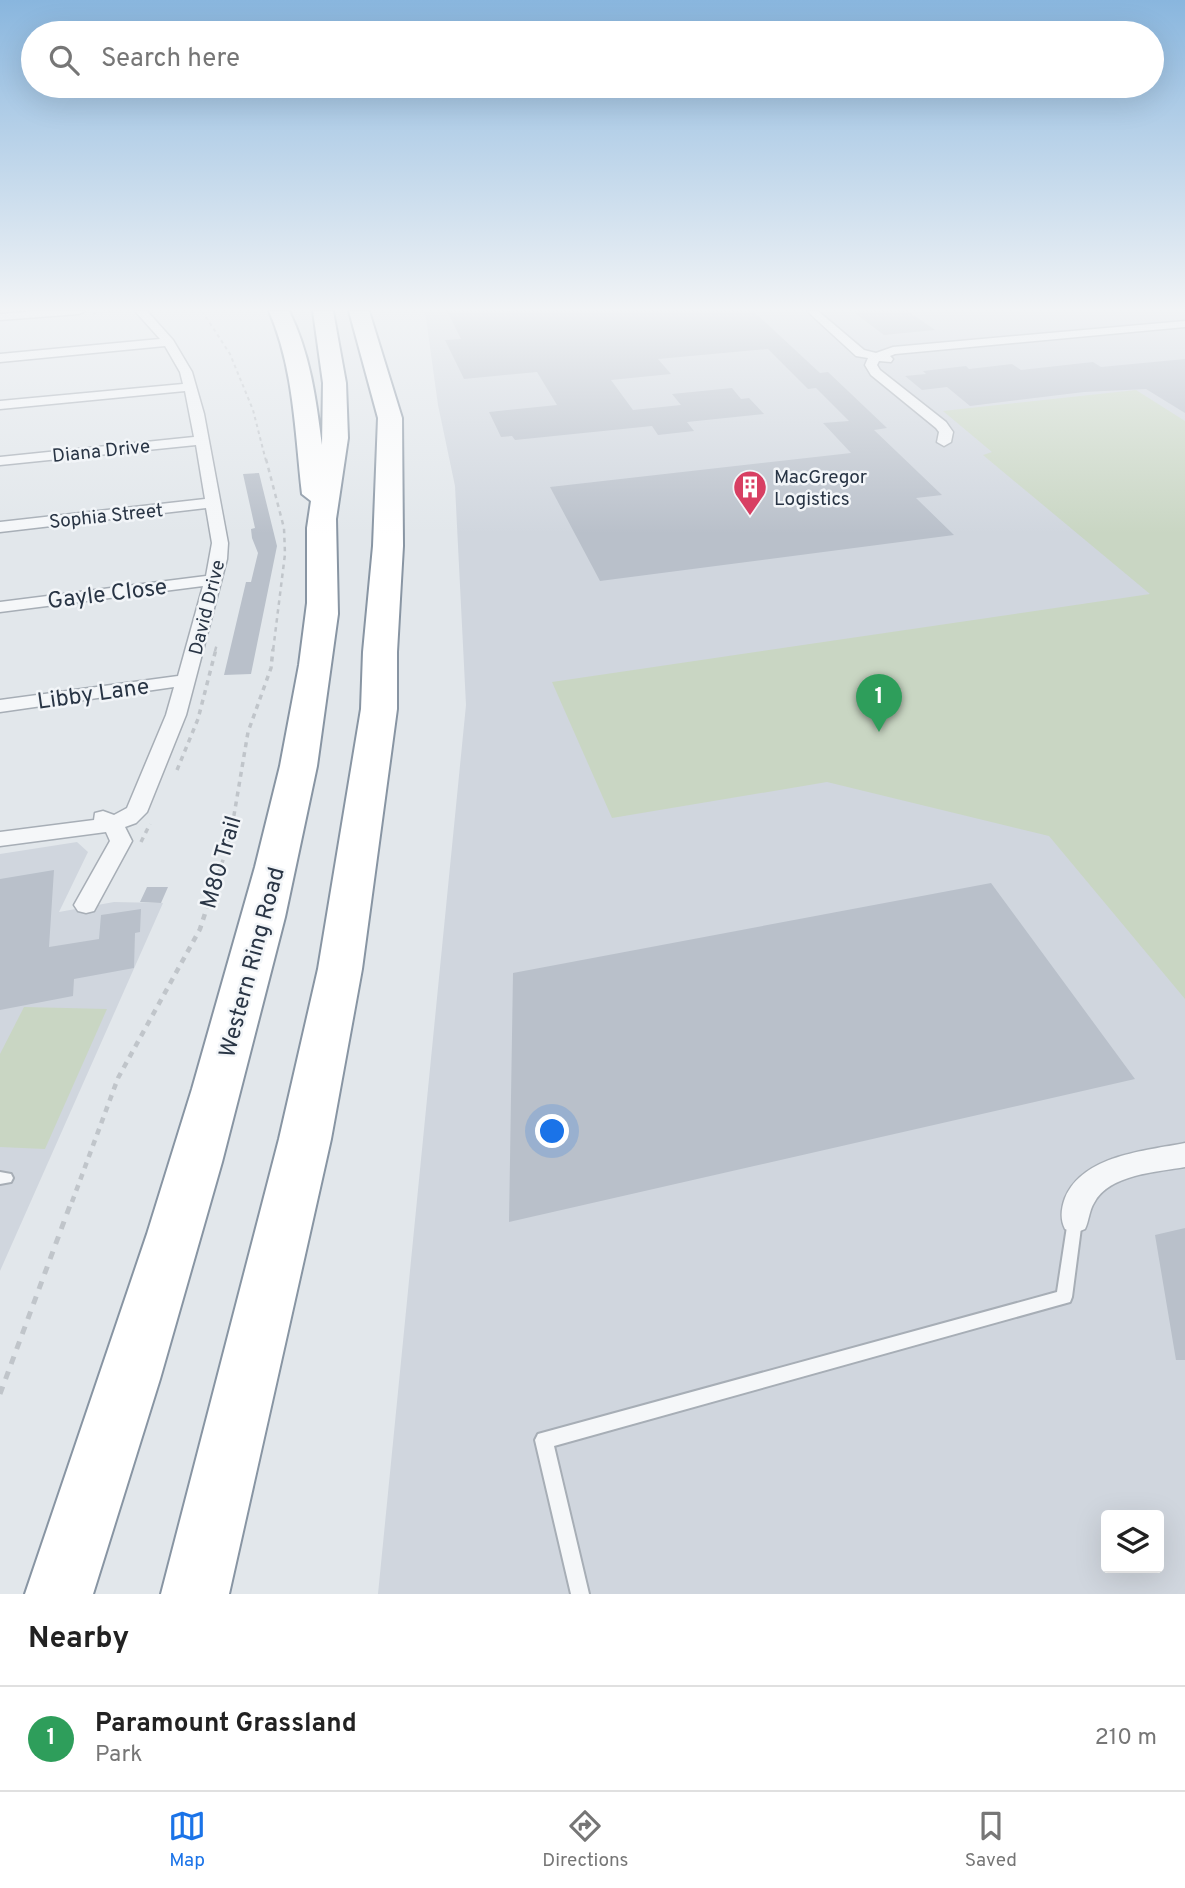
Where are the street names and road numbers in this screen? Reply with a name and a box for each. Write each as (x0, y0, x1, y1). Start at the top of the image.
street label: Diana Drive (51, 435, 151, 469)
street label: Sophia Street (48, 499, 164, 535)
street label: David Drive (185, 557, 231, 658)
street label: Gayle Close (46, 574, 169, 617)
street label: Libby Lane (35, 673, 151, 718)
street label: M80 Trail (195, 813, 249, 913)
street label: Western Ring Road (214, 864, 293, 1061)

